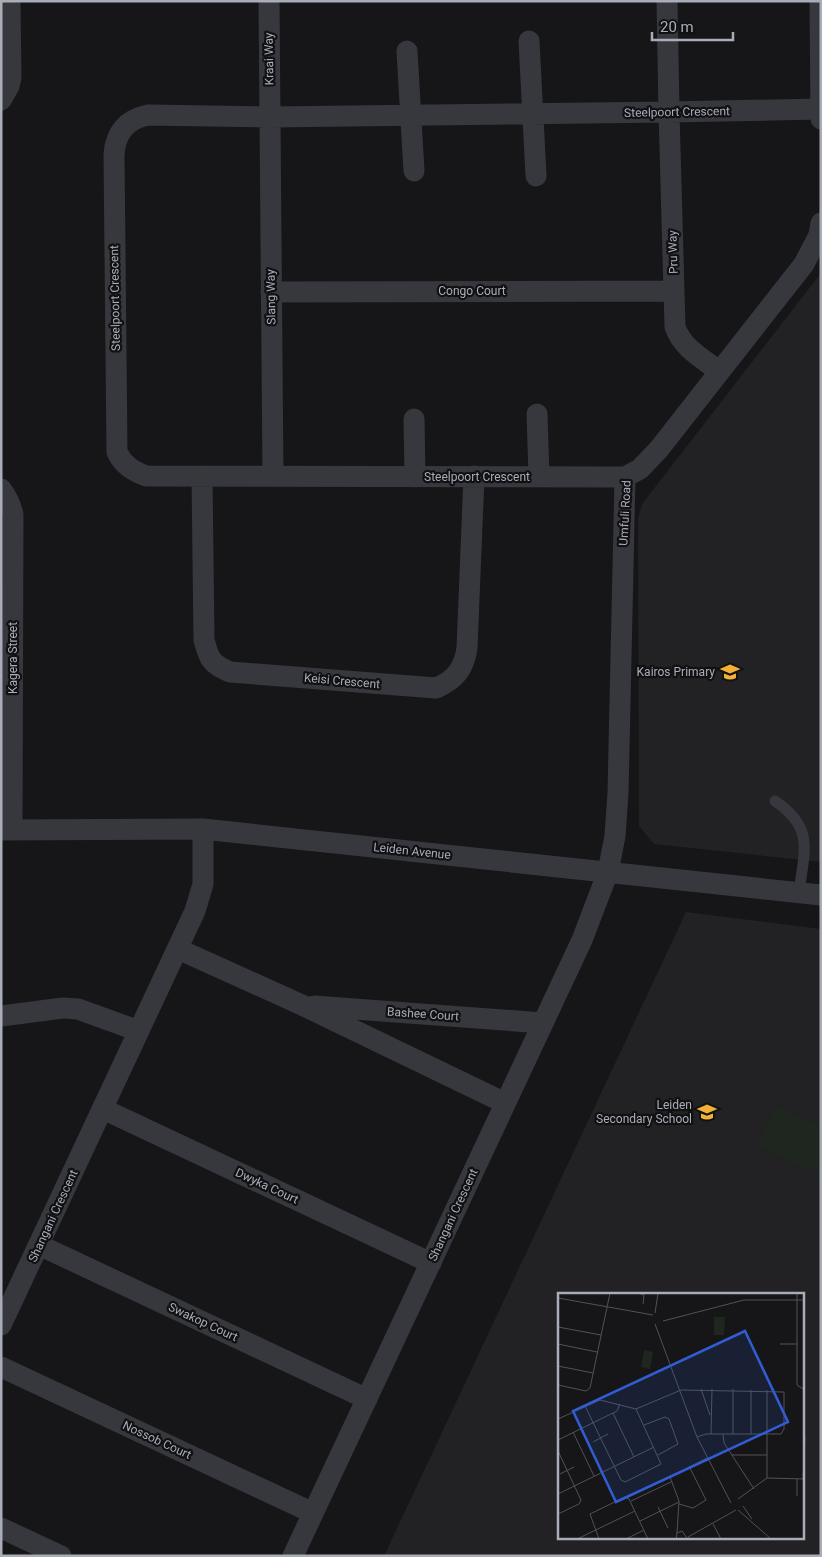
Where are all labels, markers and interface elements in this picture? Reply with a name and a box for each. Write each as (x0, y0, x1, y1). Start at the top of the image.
scale bar (652, 10, 733, 42)
text: 20 m (660, 18, 694, 36)
street label: Kraai Way (262, 32, 276, 86)
street label: Steelpoort Crescent (624, 104, 730, 120)
street label: Pru Way (665, 230, 681, 274)
street label: Steelpoort Crescent (107, 245, 123, 351)
street label: Slang Way (264, 269, 278, 325)
street label: Congo Court (438, 284, 506, 298)
street label: Steelpoort Crescent (424, 470, 530, 484)
street label: Umfuli Road (616, 480, 634, 546)
street label: Kagera Street (6, 622, 20, 694)
school or university icon: Kairos Primary (719, 661, 741, 683)
place label: Kairos Primary (637, 665, 715, 679)
street label: Keisi Crescent (303, 671, 381, 691)
street label: Leiden Avenue (373, 840, 451, 862)
street label: Bashee Court (387, 1005, 459, 1024)
place label: Leiden Secondary School (596, 1098, 692, 1126)
school or university icon: Leiden Secondary School (696, 1101, 718, 1123)
street label: Dwyka Court (233, 1165, 301, 1207)
street label: Shangani Crescent (425, 1167, 481, 1263)
street label: Shangani Crescent (25, 1168, 81, 1264)
inset map (558, 1293, 804, 1540)
street label: Swakop Court (166, 1300, 240, 1344)
street label: Nossob Court (121, 1418, 194, 1462)

